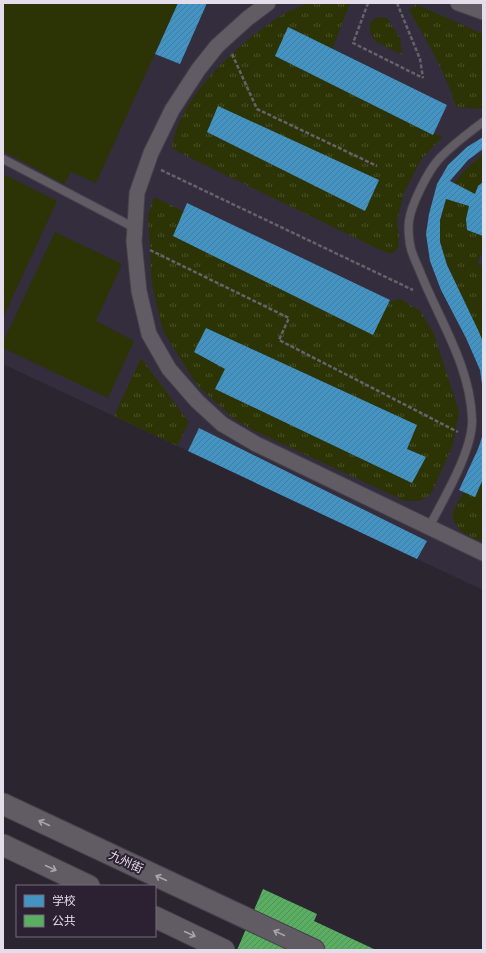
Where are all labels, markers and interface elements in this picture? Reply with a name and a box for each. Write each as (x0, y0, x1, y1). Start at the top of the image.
one-way arrow (38, 819, 50, 826)
street label: 九州街 (107, 848, 145, 876)
one-way arrow (45, 865, 57, 872)
one-way arrow (156, 874, 168, 881)
legend (16, 885, 156, 937)
text: 学校 (52, 894, 76, 908)
text: 公共 (52, 914, 76, 928)
one-way arrow (273, 929, 285, 937)
one-way arrow (183, 931, 195, 938)

